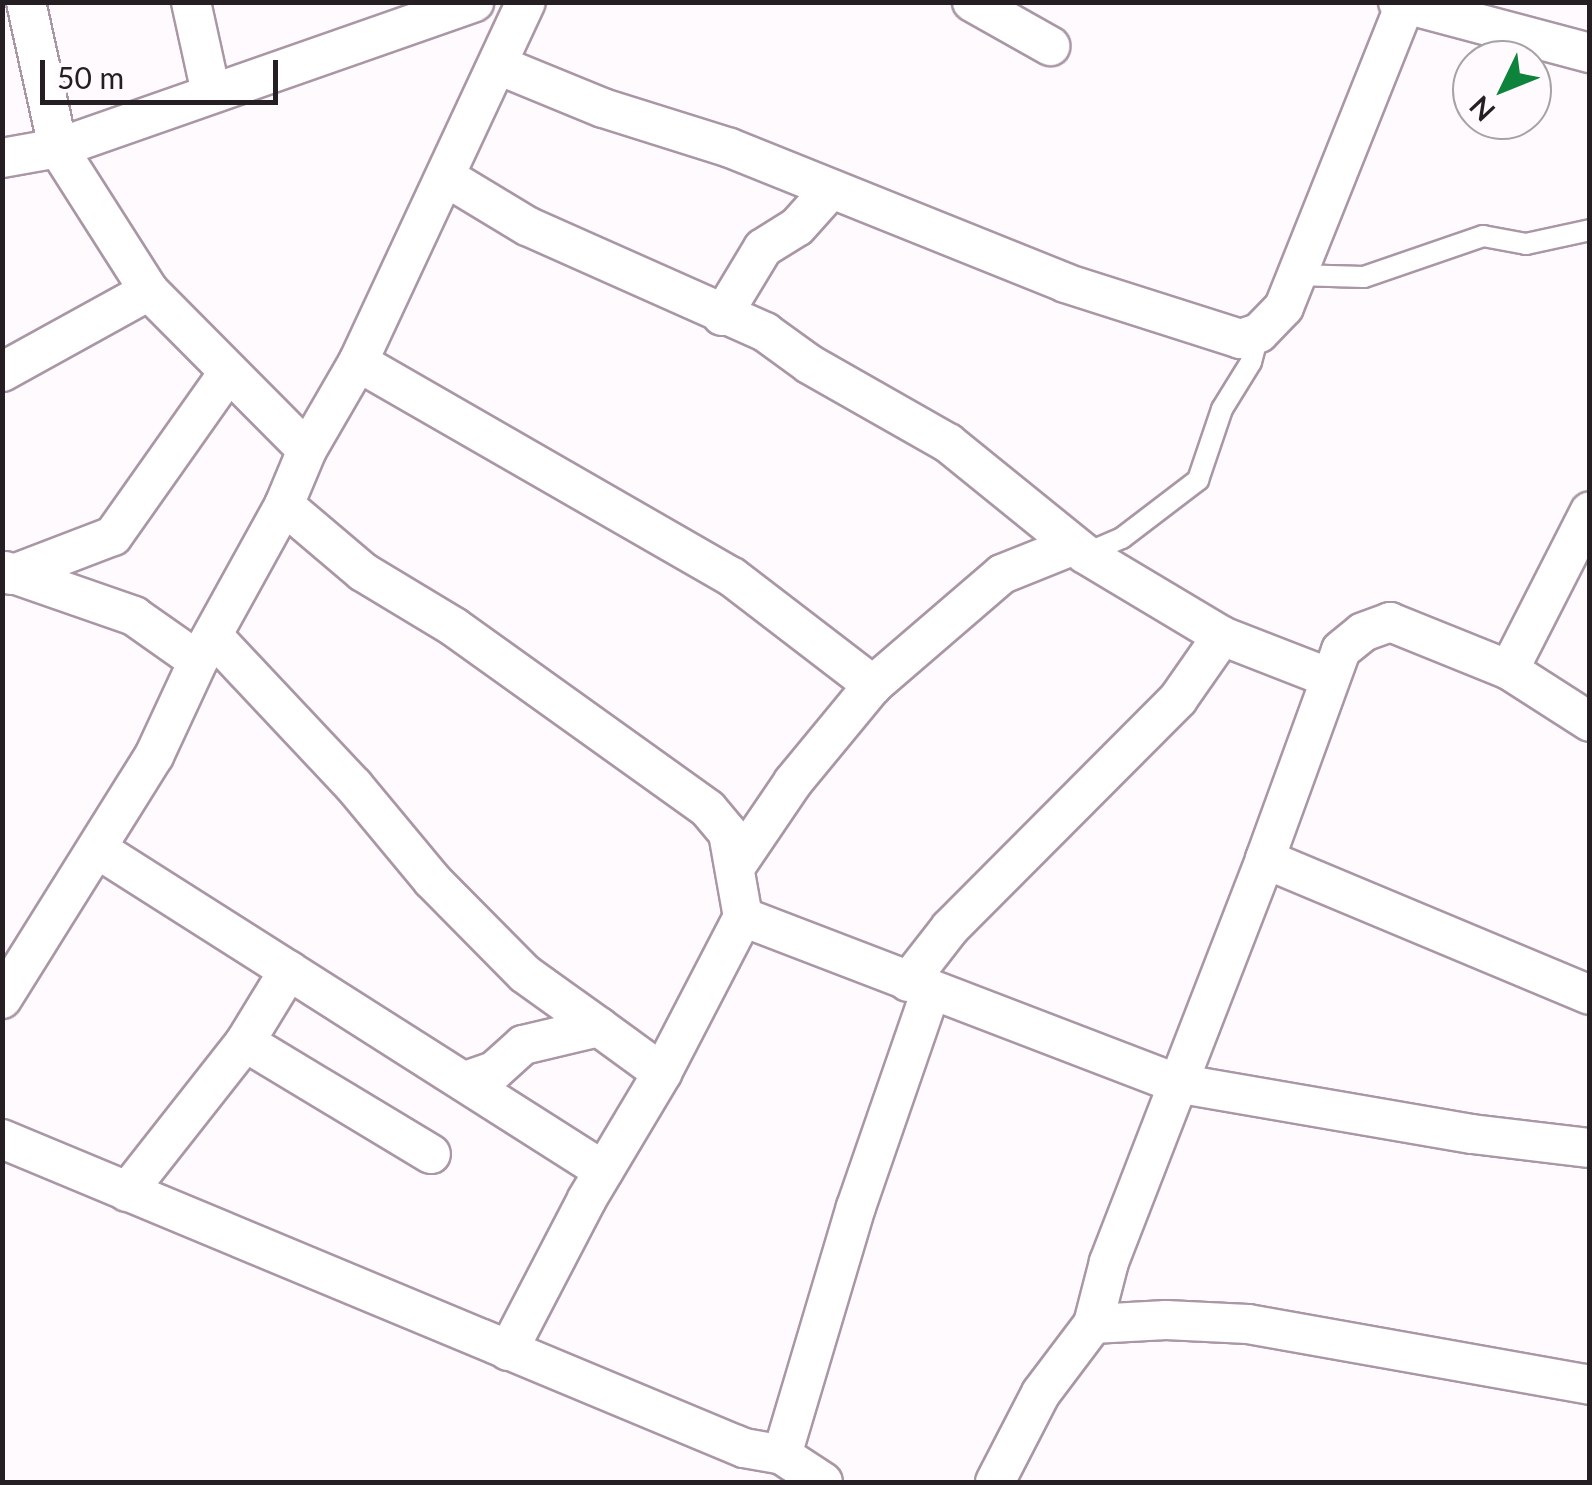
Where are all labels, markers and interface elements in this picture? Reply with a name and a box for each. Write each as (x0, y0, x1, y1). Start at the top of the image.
scale bar (45, 40, 282, 102)
north arrow (1452, 40, 1552, 140)
text: 50 m (57, 59, 124, 95)
text: N (1462, 90, 1501, 129)

